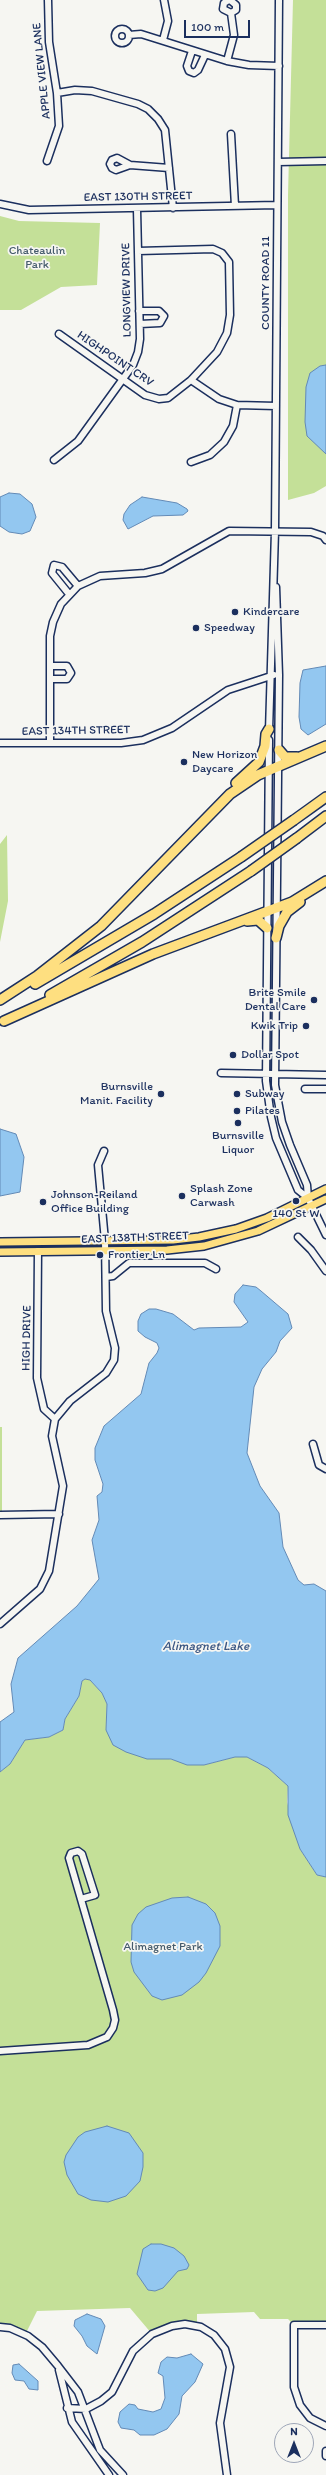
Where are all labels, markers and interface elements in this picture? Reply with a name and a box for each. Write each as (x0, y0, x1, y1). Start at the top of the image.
scale bar (186, 12, 252, 38)
text: 100 m (191, 20, 224, 34)
street label: APPLE VIEW LANE (30, 22, 54, 120)
street label: EAST 130TH STREET (84, 189, 192, 205)
street label: COUNTY ROAD 11 (259, 236, 273, 330)
street label: LONGVIEW DRIVE (119, 243, 135, 337)
park label: Chateaulin Park (9, 244, 65, 272)
street label: HIGHPOINT CRV (74, 328, 156, 390)
place label: Kindercare (243, 605, 300, 619)
marker: Kindercare (230, 607, 240, 617)
place label: Speedway (204, 621, 255, 635)
marker: Speedway (191, 623, 201, 633)
street label: EAST 134TH STREET (22, 723, 130, 739)
place label: New Horizon Daycare (192, 748, 257, 776)
marker: New Horizon Daycare (179, 757, 189, 767)
place label: Brite Smile Dental Care (245, 986, 306, 1014)
marker: Brite Smile Dental Care (309, 995, 319, 1005)
place label: Kwik Trip (251, 1019, 298, 1033)
marker: Kwik Trip (301, 1021, 311, 1031)
place label: Dollar Spot (241, 1048, 299, 1062)
marker: Dollar Spot (228, 1050, 238, 1060)
place label: Burnsville Manit. Facility (80, 1080, 153, 1108)
place label: Subway (245, 1087, 284, 1101)
marker: Burnsville Manit. Facility (156, 1089, 166, 1099)
marker: Subway (232, 1089, 242, 1099)
place label: Pilates (245, 1104, 280, 1118)
marker: Pilates (232, 1106, 242, 1116)
marker: Burnsville Liquor (233, 1118, 243, 1128)
place label: Burnsville Liquor (212, 1129, 264, 1157)
place label: Splash Zone Carwash (190, 1182, 253, 1210)
place label: Johnson-Reiland Office Building (51, 1188, 138, 1216)
marker: Splash Zone Carwash (177, 1191, 187, 1201)
marker: 140 St W (291, 1196, 301, 1206)
marker: Johnson-Reiland Office Building (38, 1197, 48, 1207)
place label: 140 St W (272, 1207, 320, 1221)
street label: EAST 138TH STREET (81, 1229, 189, 1247)
place label: Frontier Ln (108, 1248, 165, 1262)
marker: Frontier Ln (95, 1250, 105, 1260)
street label: HIGH DRIVE (19, 1305, 35, 1371)
water label: Alimagnet Lake (163, 1639, 249, 1655)
park label: Alimagnet Park (123, 1940, 203, 1954)
north arrow (274, 2423, 314, 2463)
text: N (290, 2425, 298, 2438)

